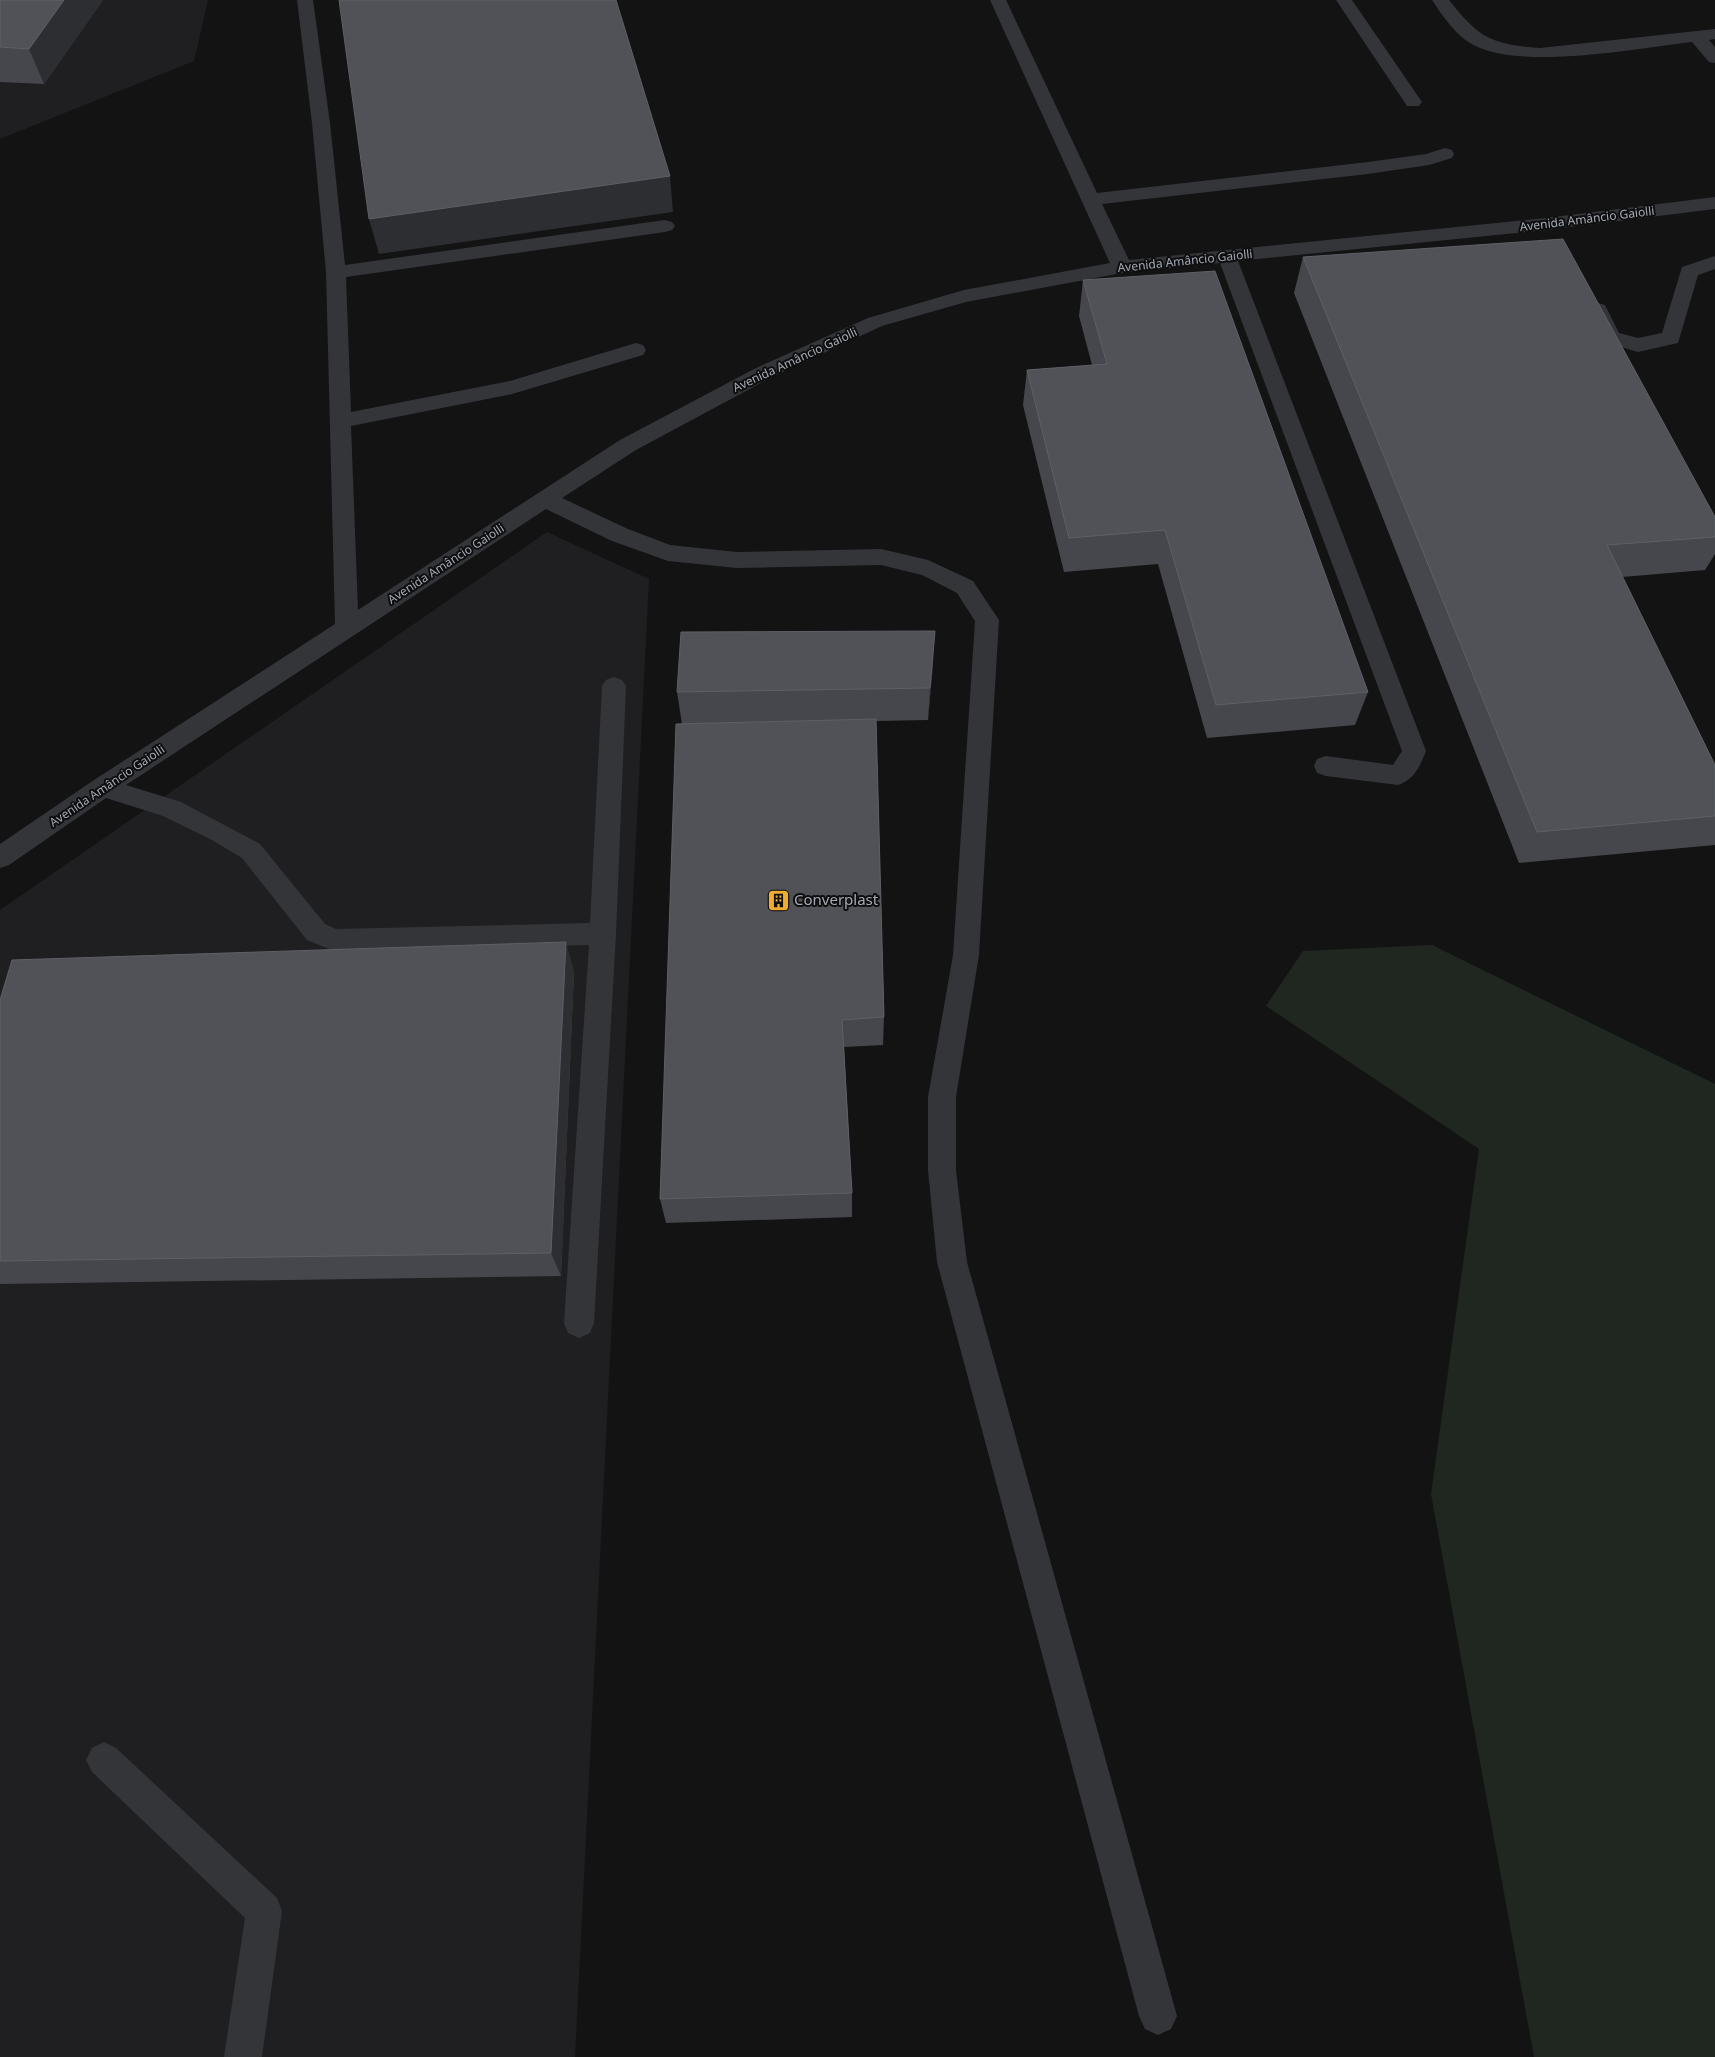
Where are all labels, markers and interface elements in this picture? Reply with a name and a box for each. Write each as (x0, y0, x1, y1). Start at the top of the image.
street label: Avenida Amâncio Gaiolli (1519, 202, 1655, 235)
street label: Avenida Amâncio Gaiolli (1117, 245, 1253, 276)
street label: Avenida Amâncio Gaiolli (730, 323, 860, 396)
street label: Avenida Amâncio Gaiolli (384, 520, 507, 608)
street label: Avenida Amâncio Gaiolli (46, 741, 168, 831)
building icon: Converplast (766, 888, 790, 912)
place label: Converplast (794, 889, 879, 909)

